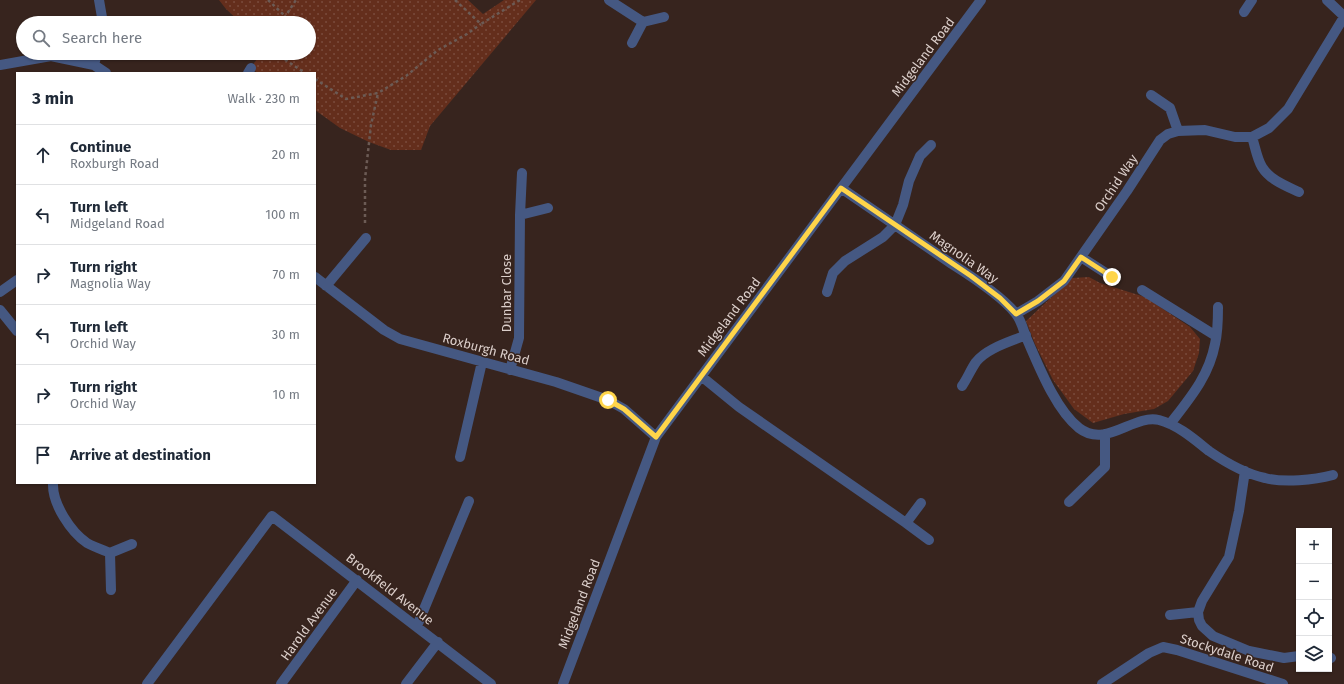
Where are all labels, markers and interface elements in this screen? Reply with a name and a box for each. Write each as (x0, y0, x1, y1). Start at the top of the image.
street label: Midgeland Road (888, 15, 958, 99)
search box (16, 16, 316, 60)
icon: search (30, 27, 52, 49)
text: Search here (62, 29, 142, 47)
text: 3 min (32, 88, 74, 109)
text: Walk · 230 m (228, 91, 300, 106)
text: Continue (70, 138, 131, 156)
icon: ahead (32, 144, 54, 166)
text: 20 m (272, 147, 300, 162)
street label: Orchid Way (1091, 151, 1141, 215)
text: Roxburgh Road (70, 156, 159, 171)
text: Turn left (70, 198, 128, 216)
icon: left (32, 204, 54, 226)
text: 100 m (265, 207, 300, 222)
text: Midgeland Road (70, 216, 165, 231)
street label: Magnolia Way (927, 228, 1002, 287)
street label: Dunbar Close (499, 254, 514, 332)
text: Turn right (70, 258, 137, 276)
icon: right (32, 264, 54, 286)
text: 70 m (273, 267, 300, 282)
route end (1103, 268, 1121, 286)
street label: Midgeland Road (694, 275, 764, 359)
text: Magnolia Way (70, 276, 151, 291)
text: Turn left (70, 318, 128, 336)
icon: left (32, 324, 54, 346)
text: 30 m (272, 327, 300, 342)
street label: Roxburgh Road (441, 330, 531, 368)
text: Orchid Way (70, 336, 136, 351)
text: Turn right (70, 378, 137, 396)
icon: right (32, 384, 54, 406)
text: 10 m (273, 387, 300, 402)
route start (599, 391, 617, 409)
text: Orchid Way (70, 396, 136, 411)
icon: arrive (32, 444, 54, 466)
text: Arrive at destination (70, 446, 211, 464)
map controls (1296, 528, 1332, 672)
button: + (1296, 528, 1332, 564)
street label: Brookfield Avenue (343, 550, 437, 628)
street label: Midgeland Road (555, 557, 603, 651)
button: − (1296, 564, 1332, 600)
street label: Harold Avenue (278, 585, 340, 663)
button: locate (1296, 600, 1332, 636)
street label: Stockydale Road (1178, 631, 1276, 675)
button: layers (1296, 636, 1332, 672)

